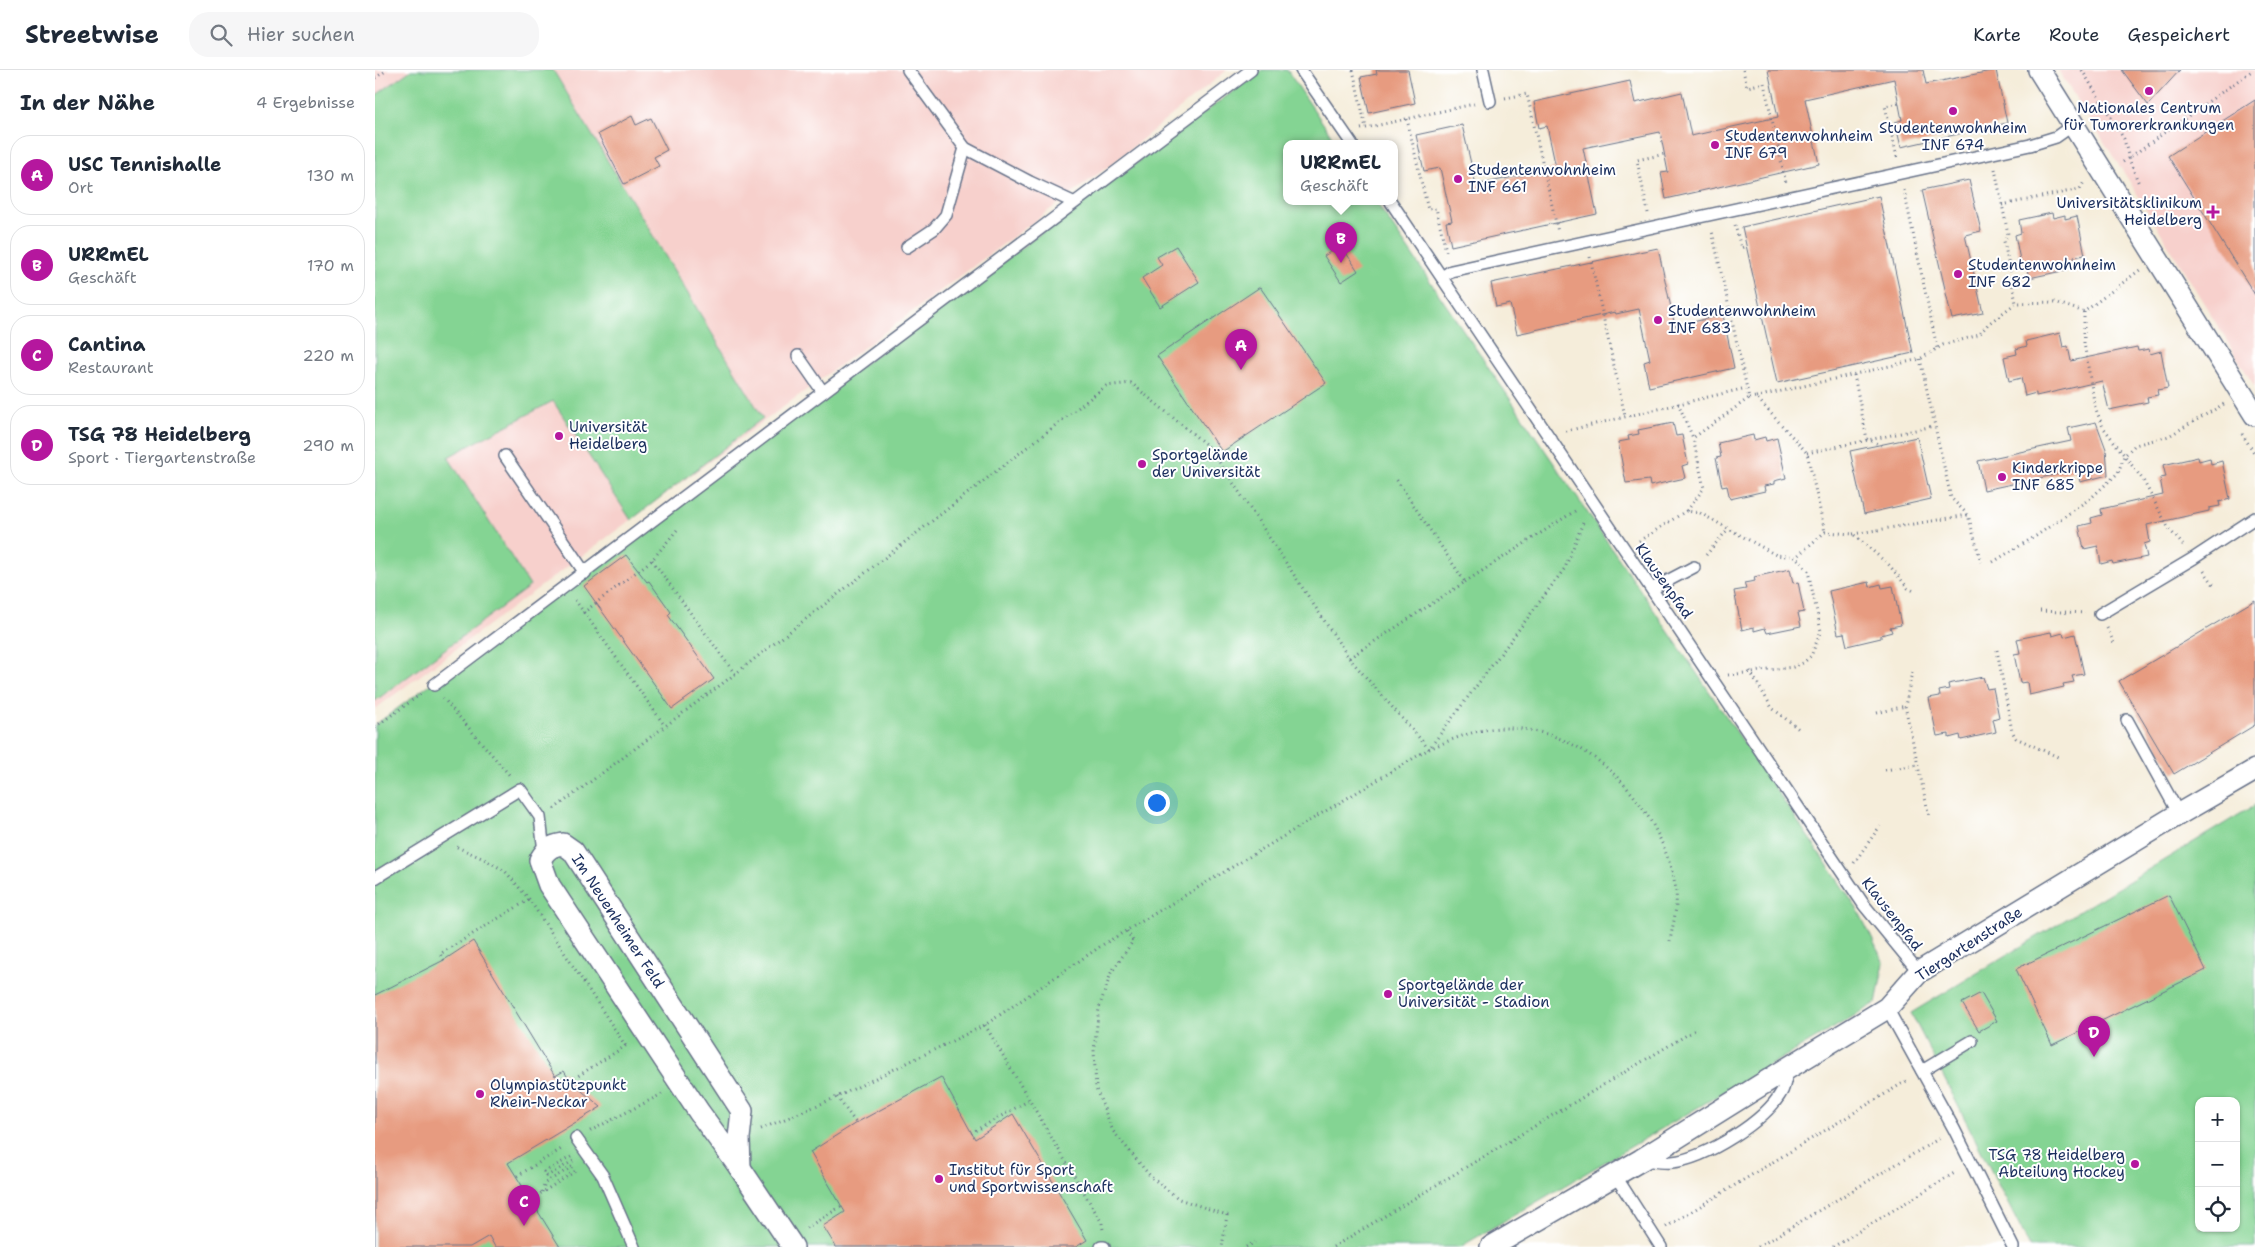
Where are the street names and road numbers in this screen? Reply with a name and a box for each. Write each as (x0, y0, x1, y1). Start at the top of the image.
street label: Klausenpfad (1631, 539, 1698, 623)
street label: Im Neuenheimer Feld (567, 850, 669, 992)
street label: Klausenpfad (1857, 873, 1927, 955)
street label: Tiergartenstraße (1912, 902, 2026, 986)

